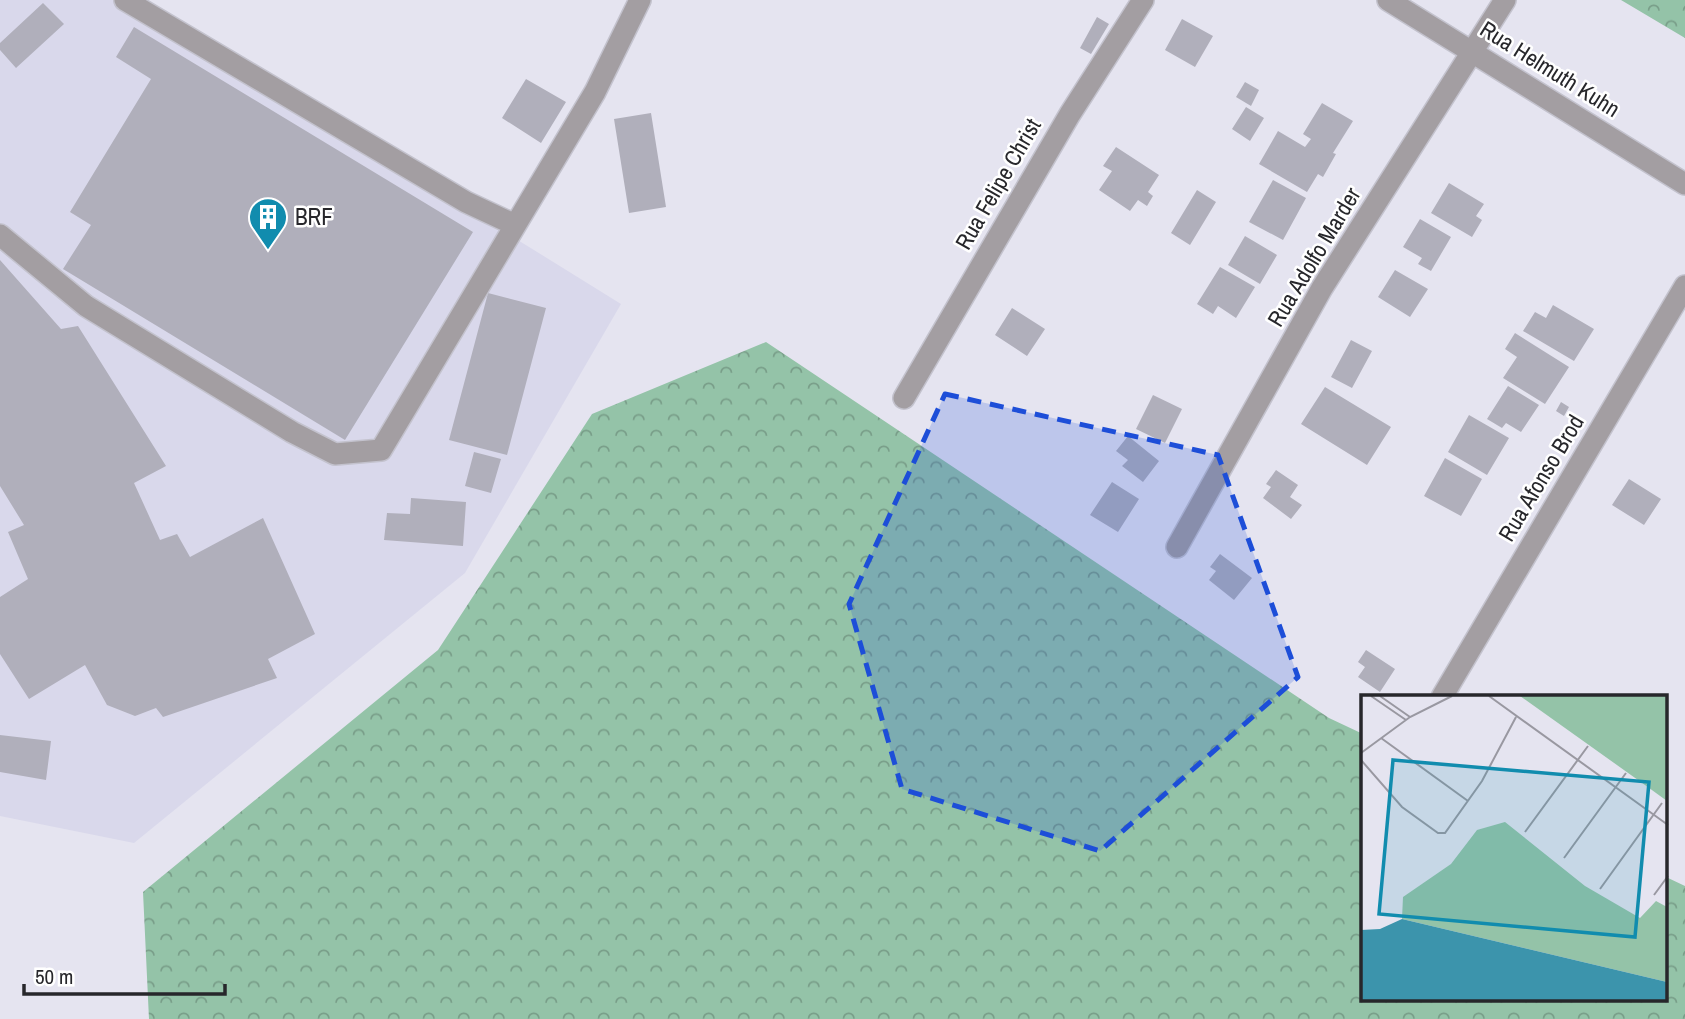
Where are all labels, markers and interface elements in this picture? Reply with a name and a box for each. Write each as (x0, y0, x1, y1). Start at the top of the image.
street label: Rua Helmuth Kuhn (1474, 13, 1626, 124)
street label: Rua Felipe Christ (947, 112, 1048, 255)
street label: Rua Adolfo Marder (1260, 181, 1368, 332)
building icon: BRF (247, 196, 289, 251)
place label: BRF (295, 201, 333, 232)
street label: Rua Afonso Brod (1491, 409, 1591, 547)
inset map (1361, 695, 1668, 1002)
scale bar (24, 953, 226, 997)
text: 50 m (35, 962, 73, 991)

